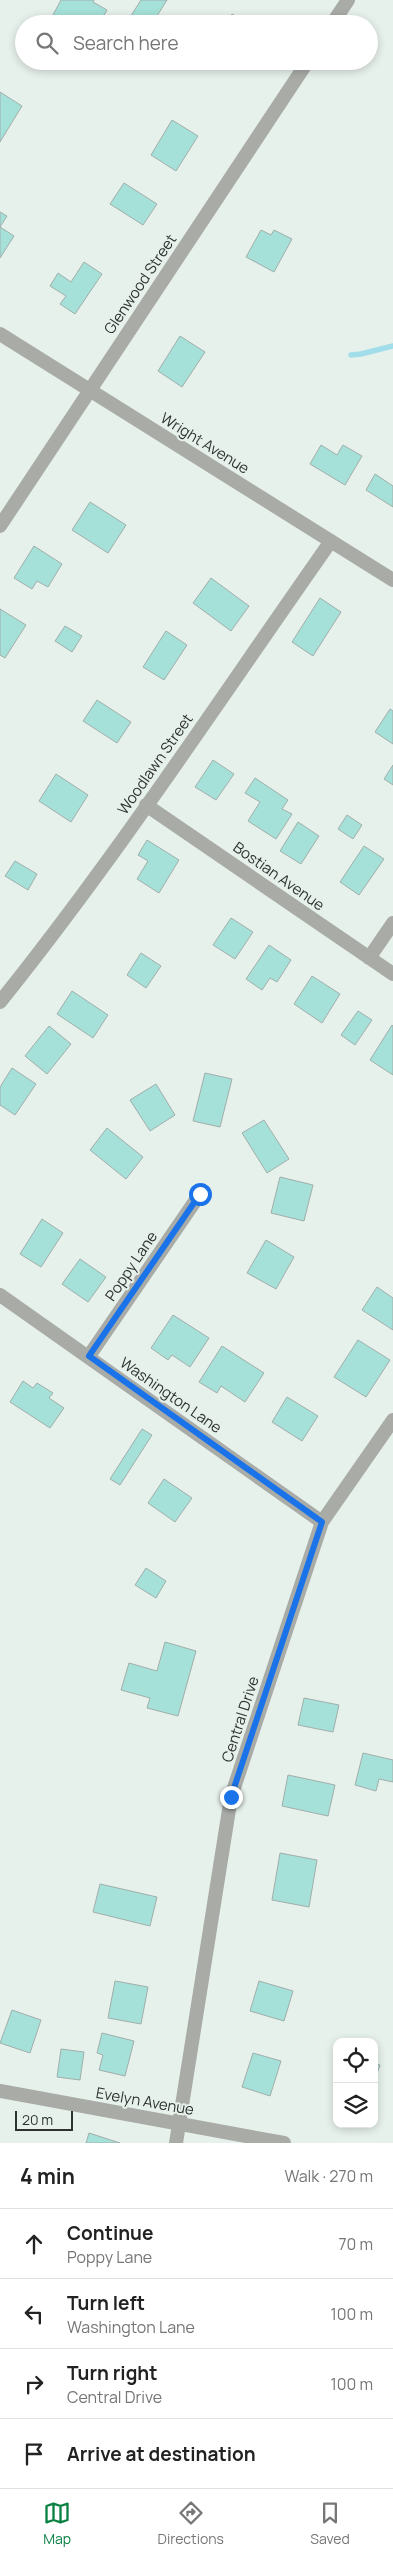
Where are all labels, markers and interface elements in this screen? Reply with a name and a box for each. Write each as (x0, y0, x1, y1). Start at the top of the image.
search box (15, 15, 378, 70)
icon: search (33, 29, 61, 57)
text: Search here (73, 30, 179, 56)
street label: Glenwood Street (99, 230, 181, 338)
street label: Wright Avenue (157, 407, 254, 479)
street label: Woodlawn Street (112, 709, 198, 819)
street label: Bostian Avenue (229, 837, 329, 915)
route start (189, 1183, 212, 1206)
street label: Poppy Lane (100, 1227, 162, 1305)
street label: Washington Lane (116, 1352, 226, 1438)
street label: Central Drive (216, 1673, 264, 1765)
route end (220, 1786, 243, 1809)
map controls (333, 2038, 378, 2128)
button: locate (333, 2038, 378, 2083)
street label: Evelyn Avenue (94, 2082, 196, 2120)
button: layers (333, 2083, 378, 2128)
scale bar (15, 2108, 72, 2131)
text: 20 m (22, 2110, 53, 2129)
text: 4 min (20, 2162, 75, 2190)
text: Walk · 270 m (284, 2165, 373, 2187)
text: Continue (67, 2220, 153, 2246)
icon: ahead (20, 2230, 48, 2258)
text: 70 m (338, 2233, 373, 2255)
text: Poppy Lane (67, 2246, 152, 2268)
text: Turn left (67, 2290, 145, 2316)
icon: left (20, 2300, 48, 2328)
text: 100 m (330, 2303, 373, 2325)
text: Washington Lane (67, 2316, 195, 2338)
text: Turn right (67, 2360, 157, 2386)
icon: right (20, 2370, 48, 2398)
text: 100 m (330, 2373, 373, 2395)
text: Central Drive (67, 2386, 162, 2408)
icon: arrive (20, 2440, 48, 2468)
text: Arrive at destination (67, 2441, 256, 2467)
tab: Map (43, 2499, 71, 2548)
tab: Directions (158, 2499, 224, 2548)
tab: Saved (310, 2499, 350, 2548)

